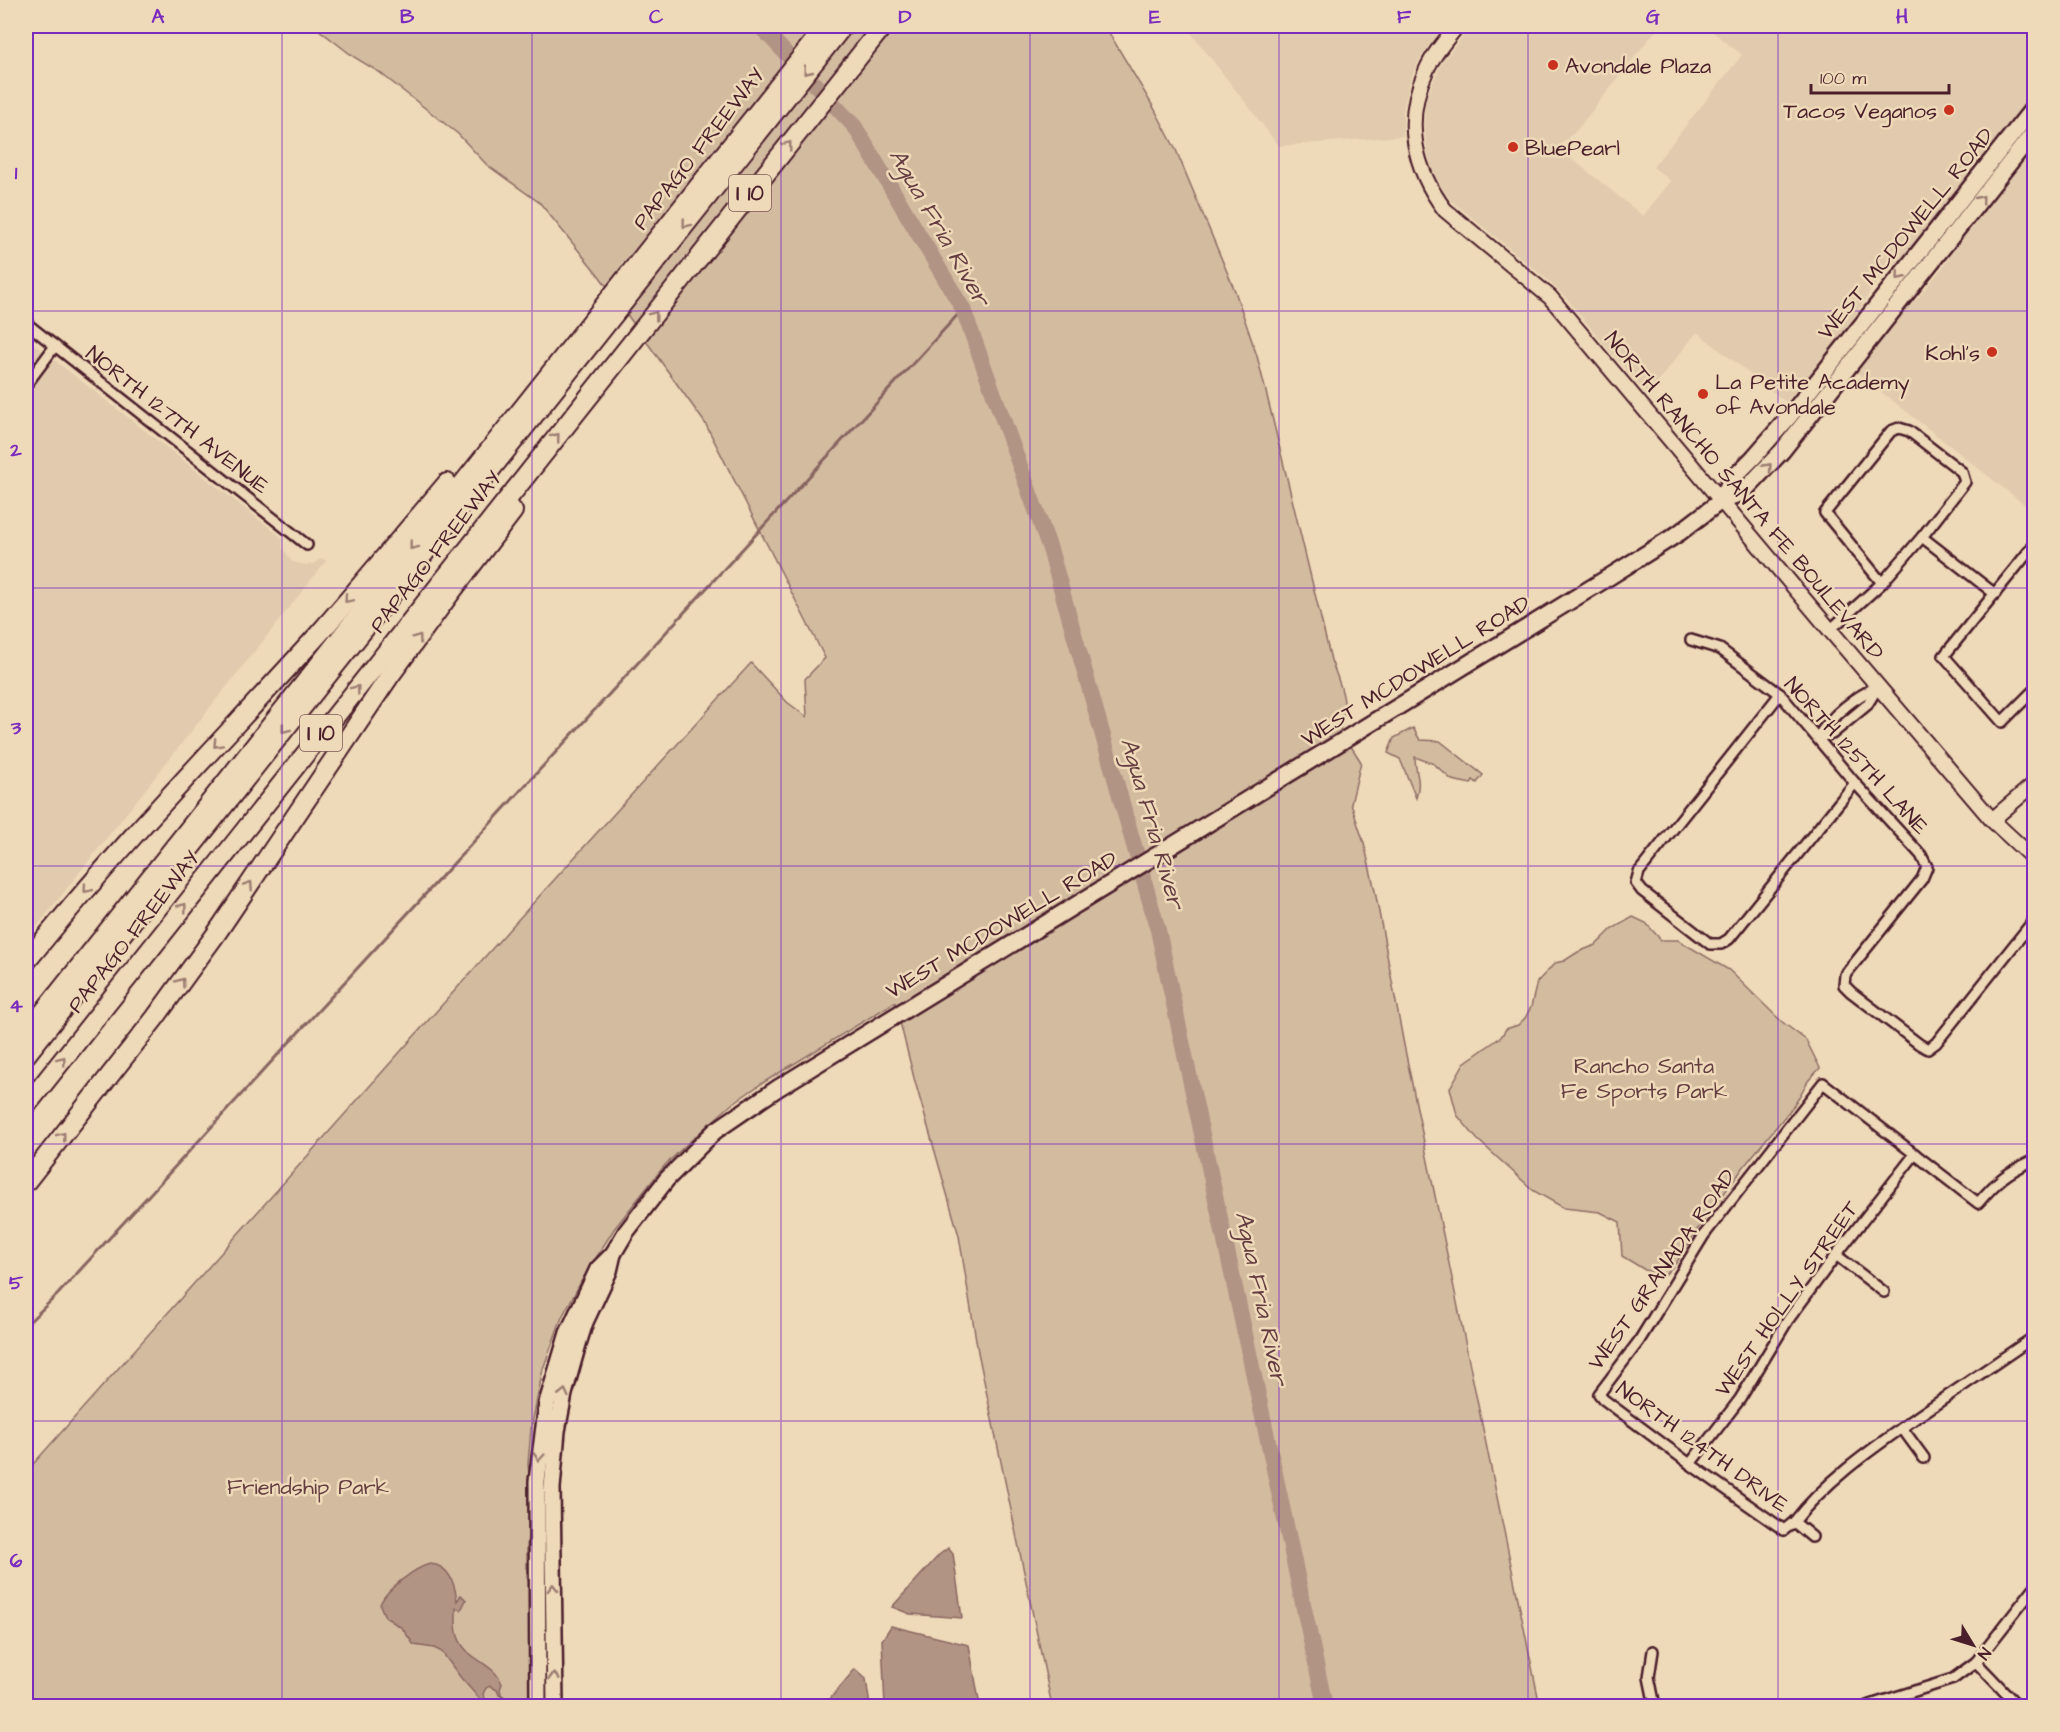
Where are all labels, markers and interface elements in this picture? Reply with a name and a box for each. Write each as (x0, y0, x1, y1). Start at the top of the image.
text: A (152, 3, 165, 31)
text: B (400, 3, 415, 31)
text: C (649, 3, 664, 31)
text: D (899, 3, 912, 31)
text: E (1149, 3, 1161, 31)
text: F (1397, 3, 1412, 31)
text: G (1646, 3, 1660, 31)
text: H (1896, 3, 1908, 31)
place label: Avondale Plaza (1565, 51, 1711, 82)
scale bar (1811, 57, 1949, 95)
marker: Avondale Plaza (1546, 58, 1560, 72)
street label: PAPAGO FREEWAY (626, 61, 773, 237)
one-way arrow (803, 64, 814, 75)
text: 100 m (1820, 66, 1866, 91)
place label: Tacos Veganos (1783, 96, 1937, 128)
marker: Tacos Veganos (1942, 103, 1956, 117)
street label: WEST MCDOWELL ROAD (1811, 121, 2002, 347)
place label: BluePearl (1525, 133, 1620, 164)
marker: BluePearl (1506, 140, 1520, 154)
one-way arrow (781, 141, 792, 152)
water label: Agua Fria River (879, 143, 999, 315)
text: 1 (15, 159, 18, 187)
road number: I 10 (729, 175, 771, 211)
one-way arrow (1974, 195, 1985, 206)
one-way arrow (682, 217, 693, 228)
one-way arrow (1896, 269, 1907, 280)
one-way arrow (646, 310, 657, 321)
street label: NORTH RANCHO SANTA FE BOULEVARD (1597, 325, 1891, 667)
place label: Kohl's (1925, 338, 1980, 369)
street label: NORTH 127TH AVENUE (79, 339, 275, 502)
marker: Kohl's (1985, 345, 1999, 359)
place label: La Petite Academy of Avondale (1715, 367, 1910, 423)
marker: La Petite Academy of Avondale (1696, 387, 1710, 401)
one-way arrow (549, 433, 560, 444)
text: 2 (9, 436, 22, 464)
one-way arrow (1761, 463, 1772, 474)
street label: PAPAGO FREEWAY (363, 464, 510, 640)
one-way arrow (409, 539, 420, 550)
street label: WEST MCDOWELL ROAD (1295, 588, 1536, 755)
one-way arrow (344, 593, 355, 603)
one-way arrow (411, 633, 422, 644)
street label: NORTH 125TH LANE (1776, 670, 1935, 842)
one-way arrow (349, 685, 360, 696)
text: 3 (10, 714, 22, 742)
road number: I 10 (300, 715, 342, 751)
one-way arrow (282, 722, 293, 733)
water label: Agua Fria River (1110, 734, 1193, 916)
one-way arrow (213, 736, 224, 747)
street label: PAPAGO FREEWAY (61, 844, 208, 1020)
street label: WEST MCDOWELL ROAD (880, 844, 1123, 1007)
one-way arrow (242, 881, 253, 892)
one-way arrow (83, 882, 94, 893)
one-way arrow (176, 903, 187, 914)
one-way arrow (174, 978, 185, 989)
text: 4 (9, 992, 23, 1020)
park label: Rancho Santa Fe Sports Park (1561, 1051, 1728, 1107)
one-way arrow (54, 1056, 65, 1067)
one-way arrow (54, 1132, 65, 1143)
street label: WEST GRANADA ROAD (1581, 1163, 1744, 1377)
street label: WEST HOLLY STREET (1708, 1194, 1867, 1403)
water label: Agua Fria River (1225, 1208, 1297, 1391)
text: 5 (9, 1269, 24, 1297)
street label: NORTH 124TH DRIVE (1610, 1374, 1795, 1520)
one-way arrow (557, 1389, 570, 1399)
one-way arrow (533, 1452, 546, 1461)
park label: Friendship Park (227, 1472, 390, 1503)
text: 6 (10, 1547, 23, 1575)
one-way arrow (547, 1583, 559, 1592)
north arrow (1943, 1615, 2003, 1675)
text: N (1972, 1643, 1996, 1664)
one-way arrow (548, 1672, 560, 1681)

